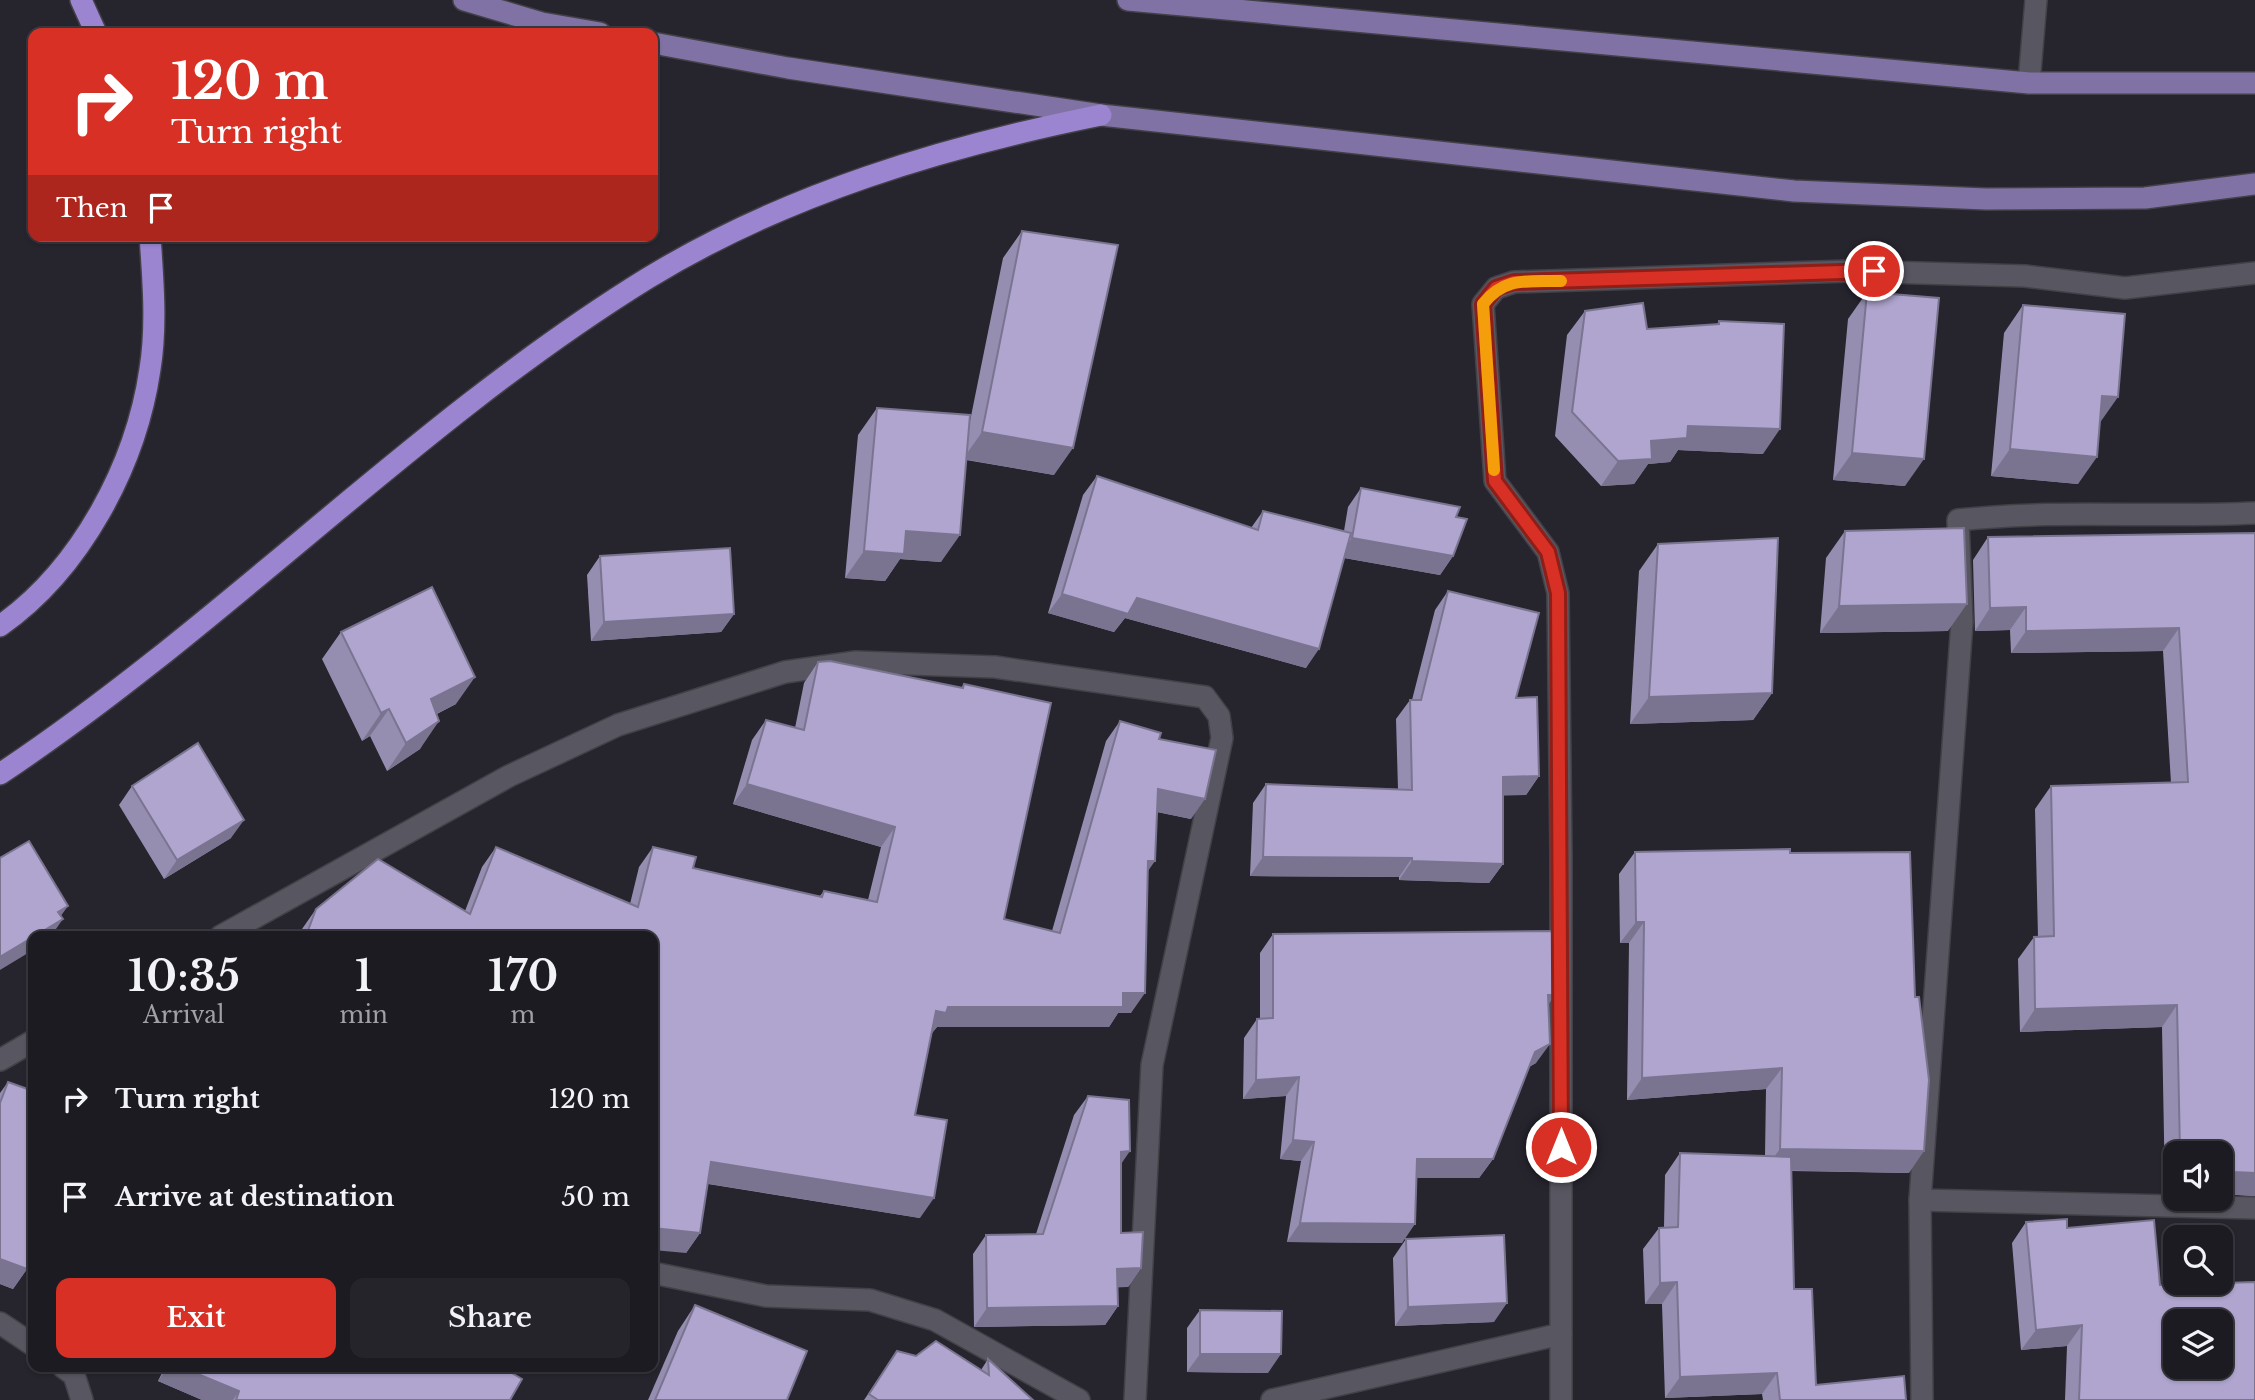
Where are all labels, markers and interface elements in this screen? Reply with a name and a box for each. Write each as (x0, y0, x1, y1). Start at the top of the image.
text: 120 m (171, 51, 329, 112)
icon: right (56, 56, 147, 147)
text: Turn right (171, 112, 342, 152)
icon: arrive (142, 189, 180, 227)
text: Then (56, 192, 128, 224)
pin (1844, 241, 1904, 301)
icon: arrive (1855, 252, 1893, 290)
text: 10:35 (127, 950, 240, 1002)
text: 1 (355, 950, 373, 1002)
text: 170 (487, 950, 559, 1002)
text: Arrival (143, 1001, 225, 1029)
text: min (340, 1001, 388, 1029)
text: m (511, 1001, 535, 1029)
icon: right (56, 1080, 94, 1118)
text: Turn right (115, 1083, 260, 1115)
text: 120 m (548, 1083, 630, 1115)
position arrow (1524, 1110, 1598, 1184)
map controls (2163, 1141, 2233, 1379)
button: sound (2163, 1141, 2233, 1211)
icon: arrive (56, 1178, 94, 1216)
text: Arrive at destination (115, 1181, 395, 1213)
text: 50 m (561, 1181, 630, 1213)
button: search (2163, 1225, 2233, 1295)
button: Exit (56, 1278, 336, 1358)
button: Share (350, 1278, 630, 1358)
button: layers (2163, 1309, 2233, 1379)

